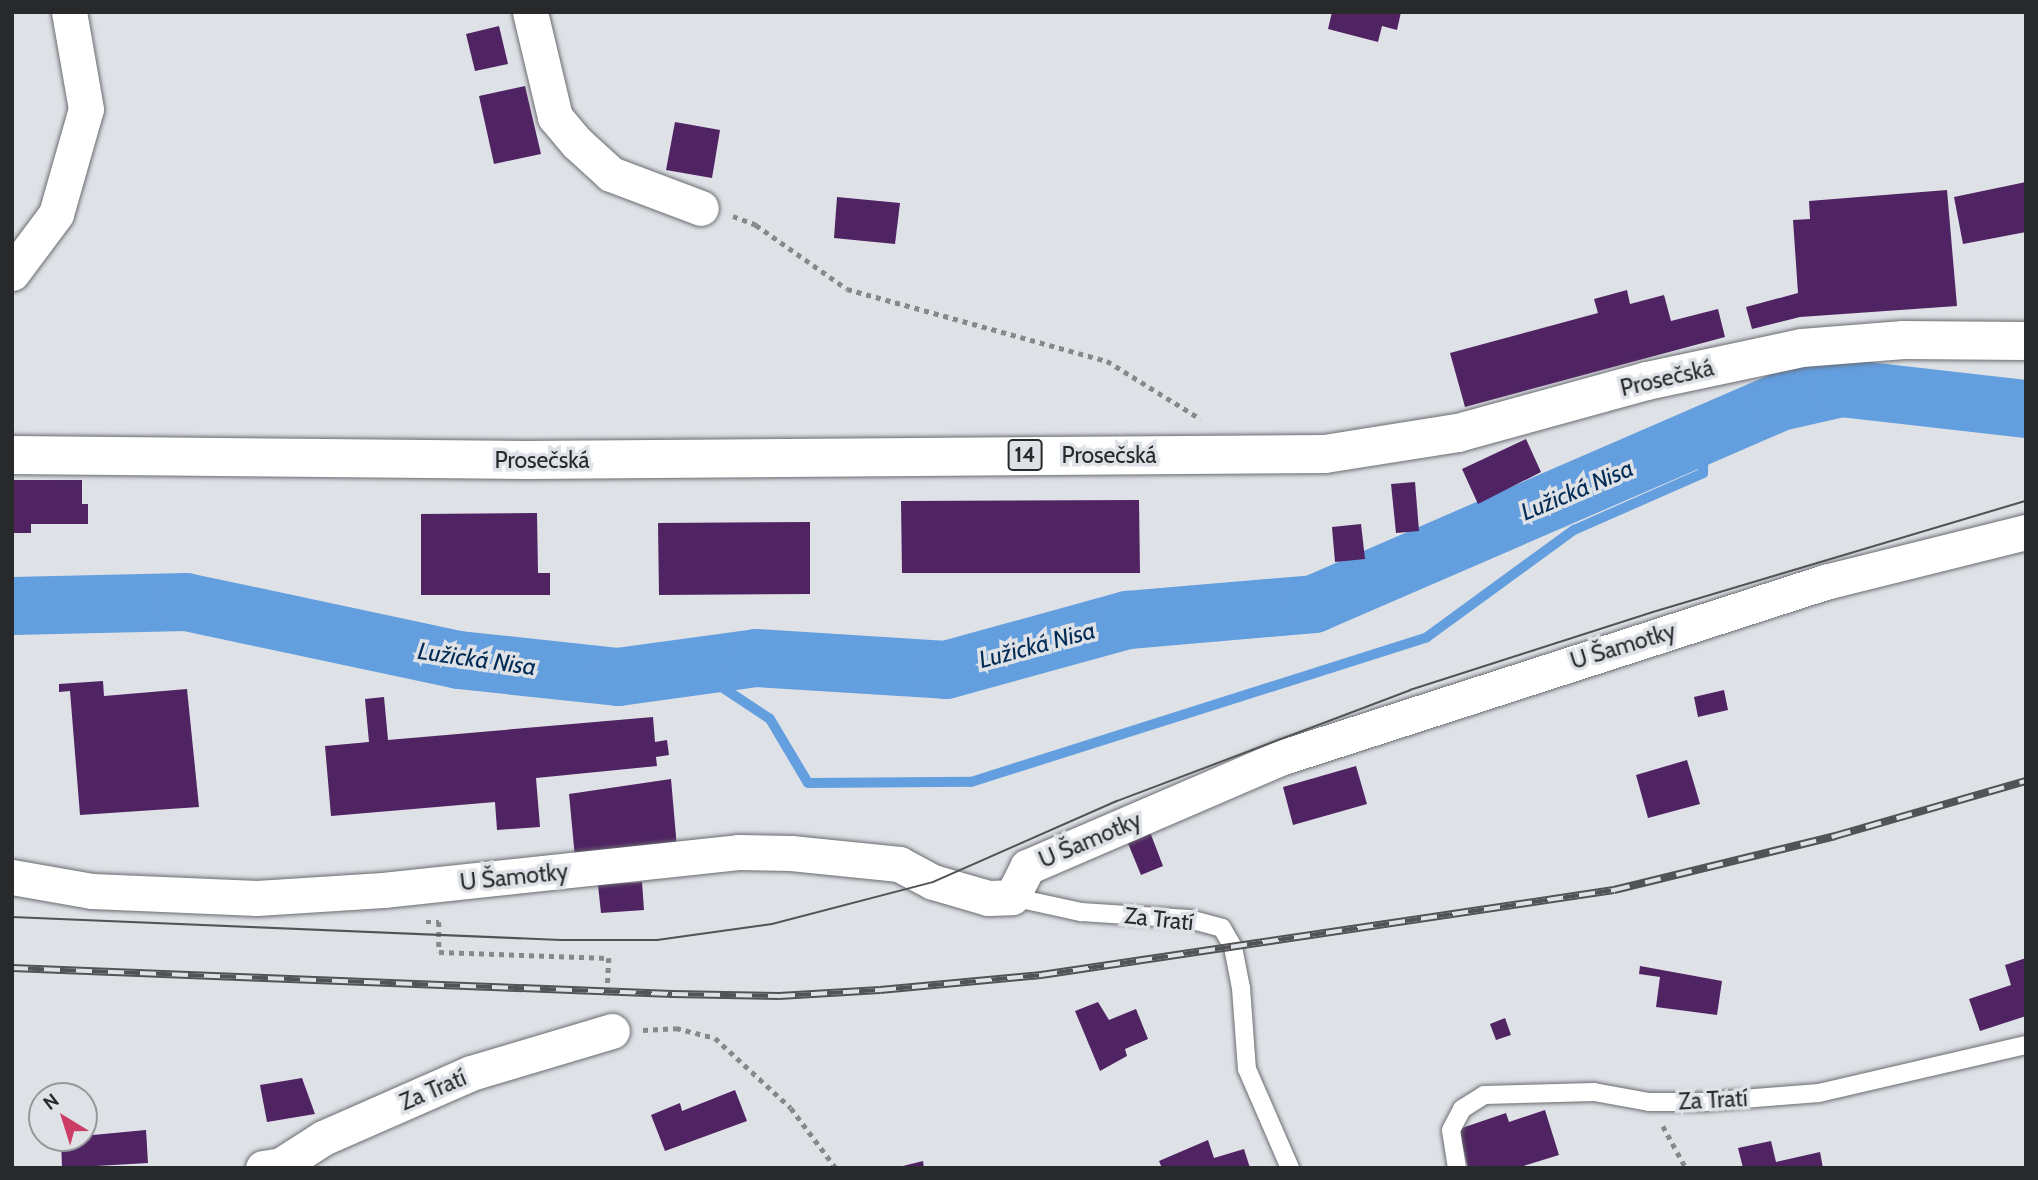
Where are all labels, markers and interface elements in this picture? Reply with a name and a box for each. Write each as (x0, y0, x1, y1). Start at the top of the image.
street label: Prosečská (1618, 354, 1716, 402)
road number: 14 (1007, 438, 1042, 472)
street label: Prosečská (1061, 441, 1157, 469)
street label: Prosečská (494, 446, 590, 474)
water label: Lužická Nisa (1516, 453, 1638, 527)
water label: Lužická Nisa (976, 616, 1098, 674)
street label: U Šamotky (1567, 617, 1679, 675)
water label: Lužická Nisa (416, 636, 538, 682)
street label: U Šamotky (1035, 806, 1145, 874)
street label: U Šamotky (459, 858, 569, 896)
street label: Za Tratí (1123, 902, 1195, 936)
street label: Za Tratí (396, 1064, 470, 1116)
north arrow (28, 1082, 98, 1152)
street label: Za Tratí (1678, 1084, 1748, 1116)
text: N (39, 1088, 63, 1115)

